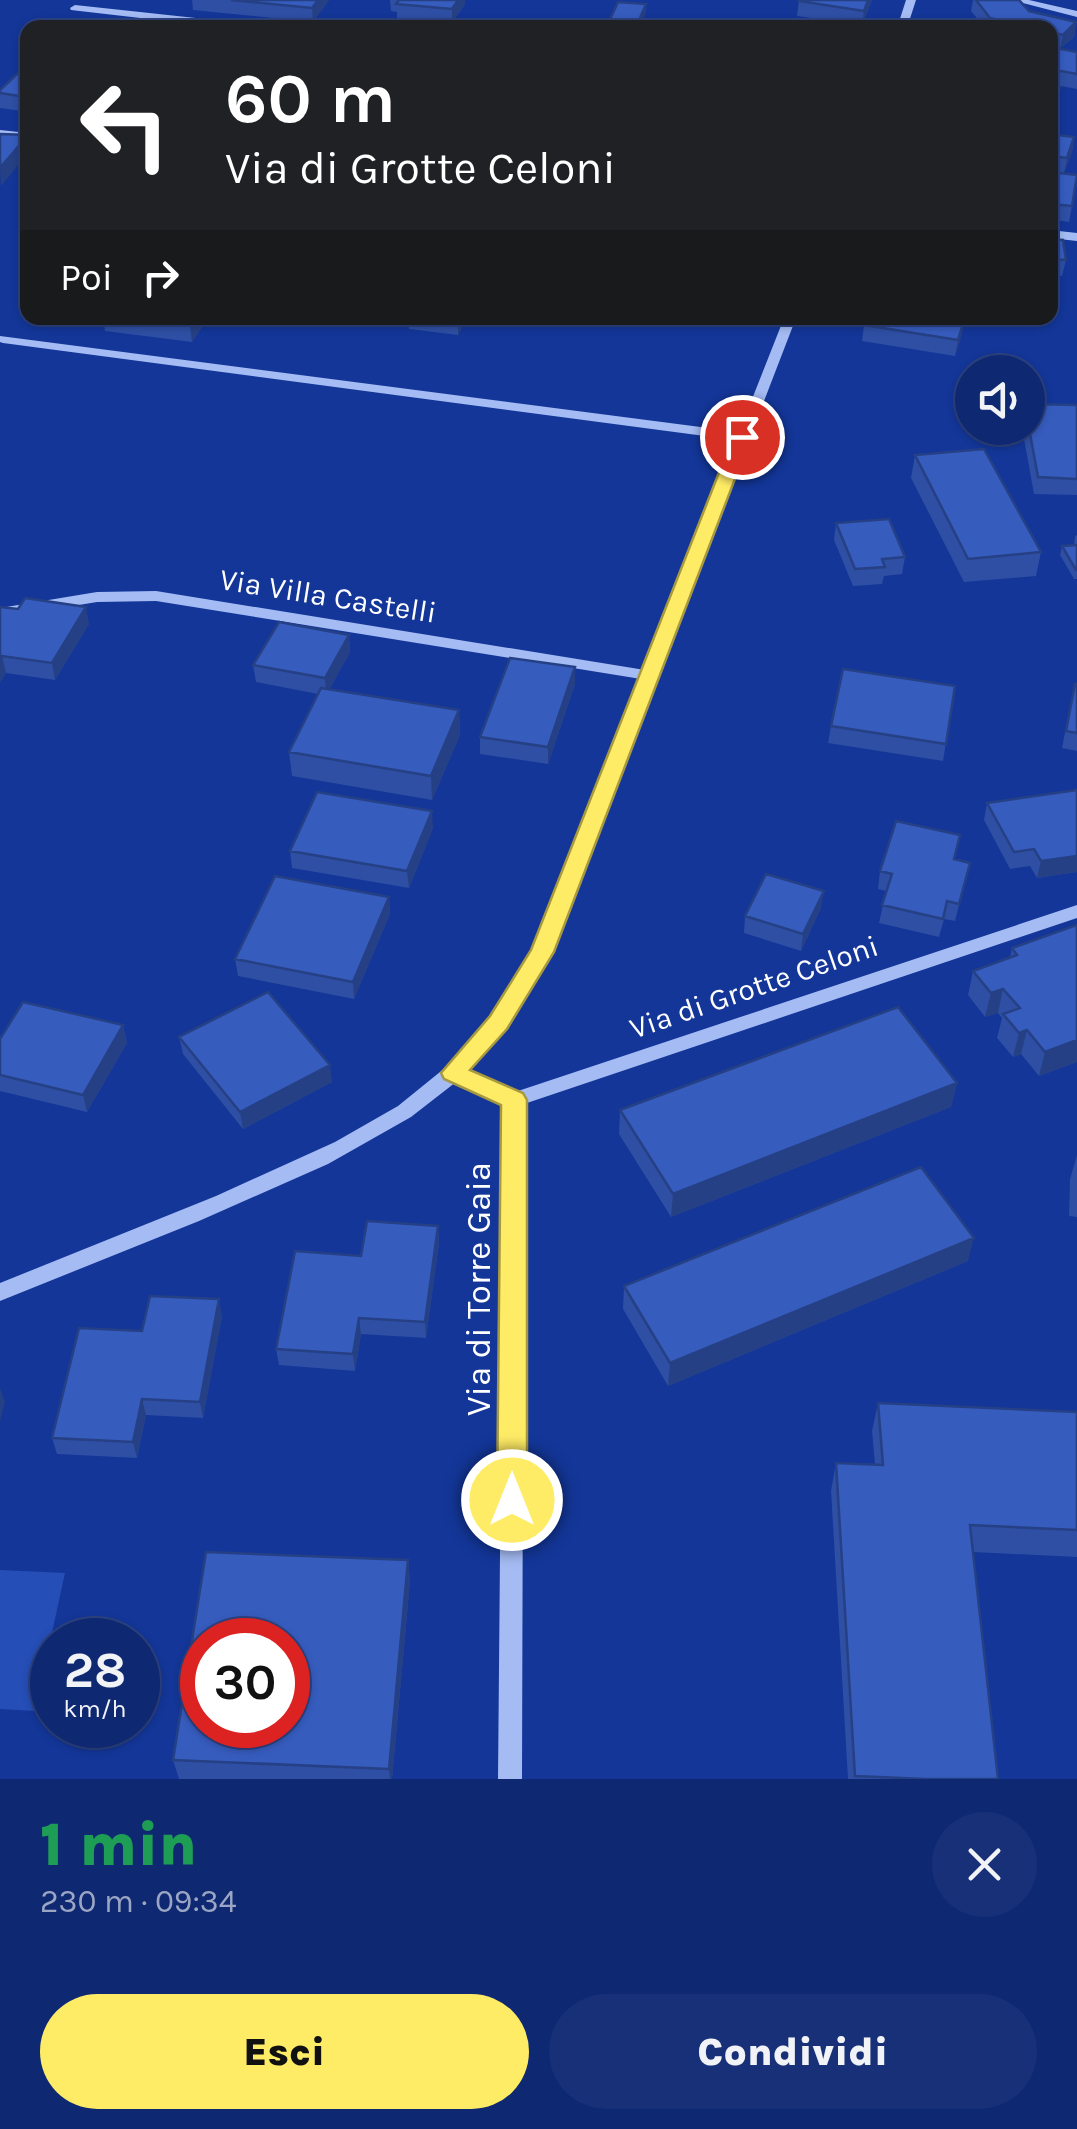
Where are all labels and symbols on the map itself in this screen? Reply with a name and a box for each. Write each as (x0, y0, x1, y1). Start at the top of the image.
pin (700, 395, 785, 480)
street label: Via Villa Castelli (217, 561, 439, 631)
street label: Via di Grotte Celoni (625, 928, 883, 1046)
street label: Via di Torre Gaia (458, 1162, 499, 1416)
position arrow (460, 1448, 564, 1552)
speed limit sign: 30 (180, 1618, 310, 1748)

